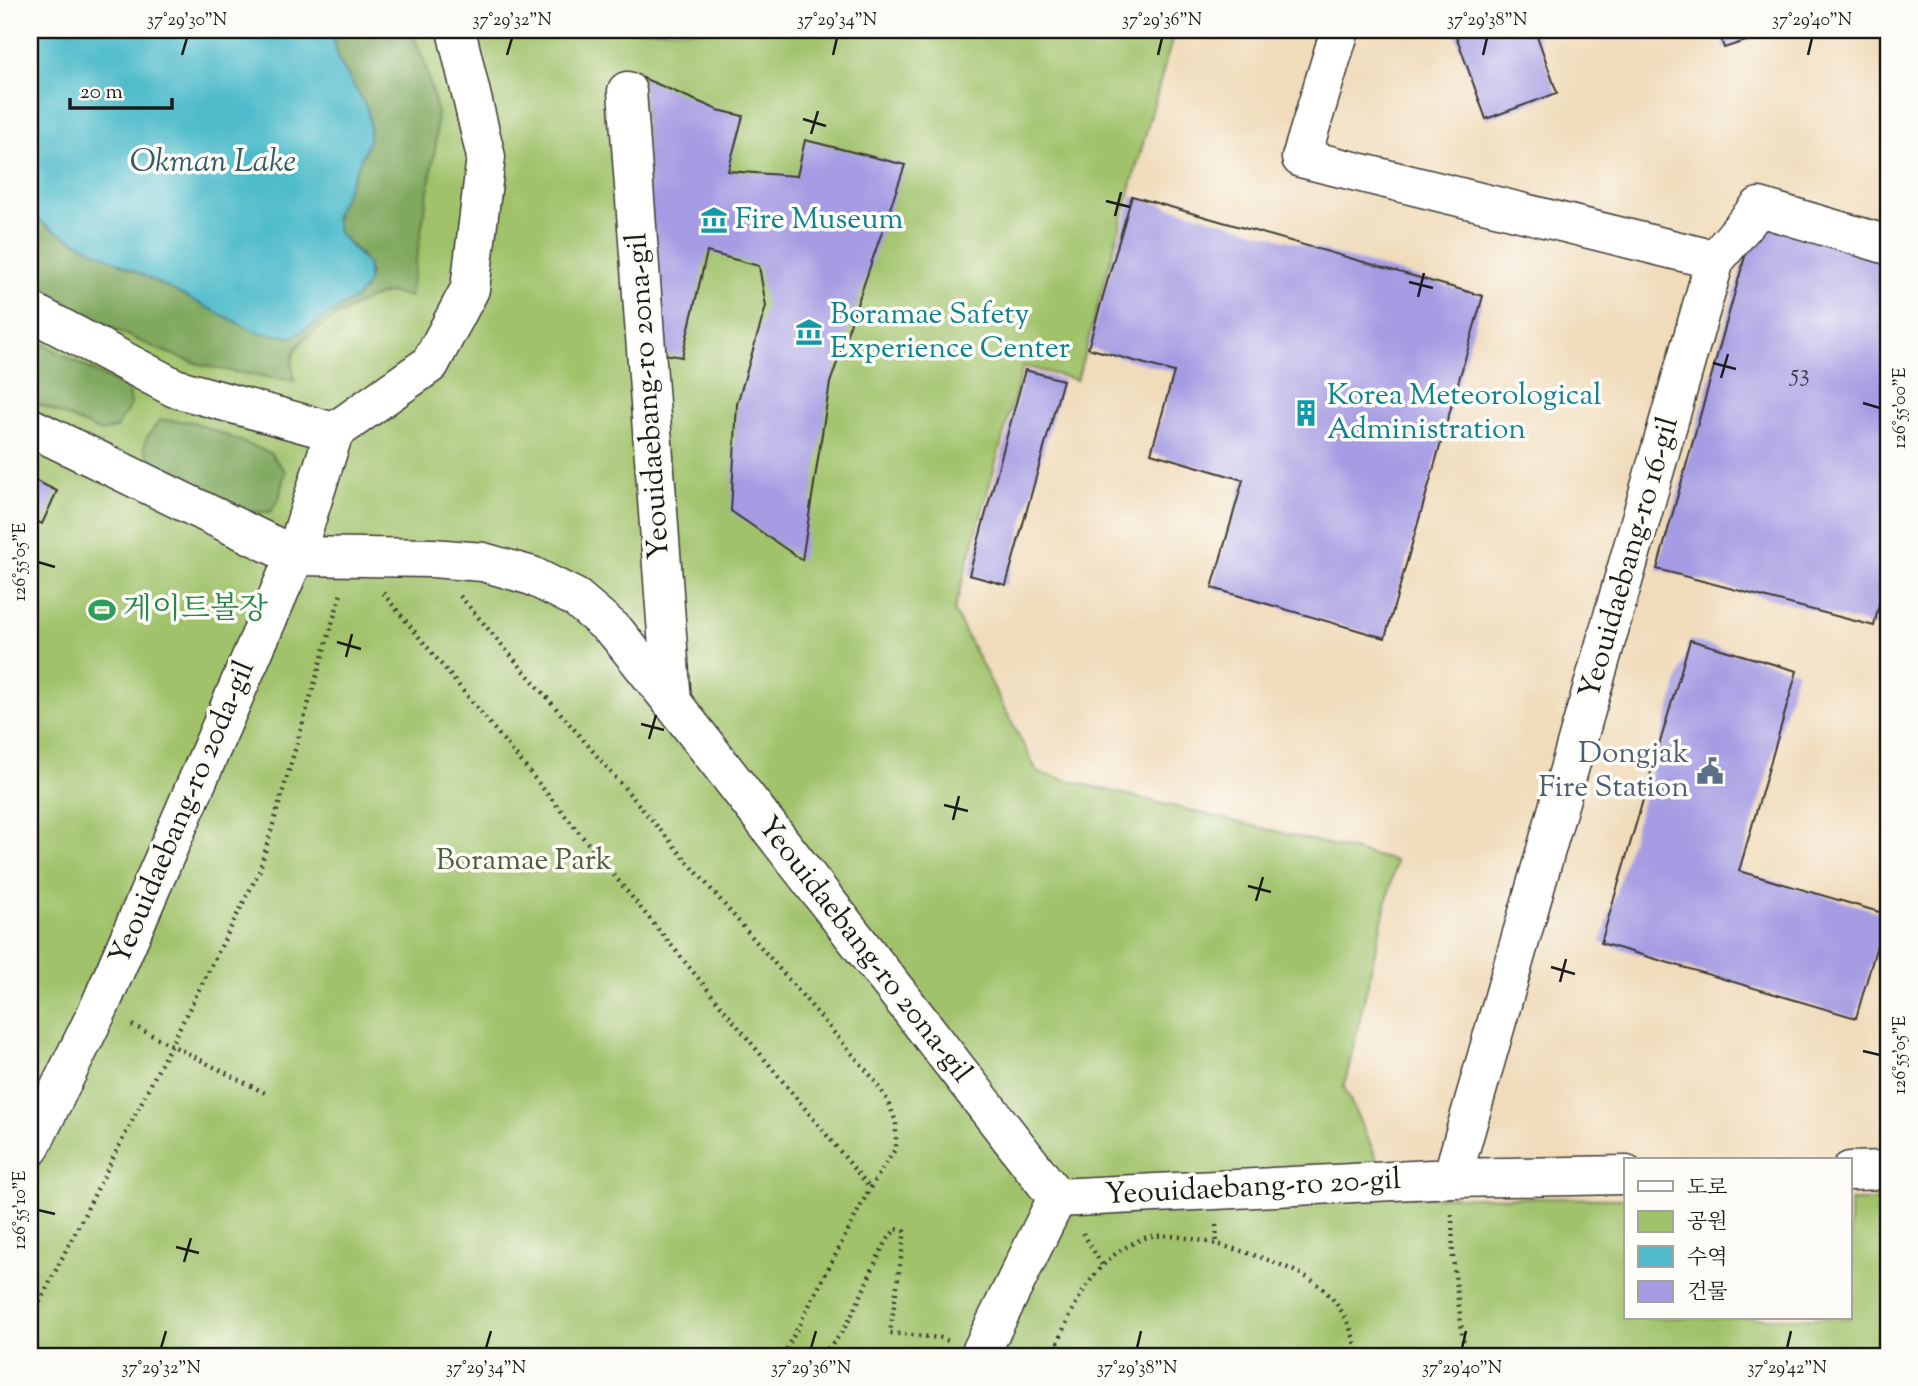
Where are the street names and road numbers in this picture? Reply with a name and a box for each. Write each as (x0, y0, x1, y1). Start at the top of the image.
street label: Yeouidaebang-ro 20na-gil (616, 231, 682, 561)
street label: Yeouidaebang-ro 16-gil (1569, 412, 1691, 704)
street label: Yeouidaebang-ro 20da-gil (99, 654, 267, 972)
street label: Yeouidaebang-ro 20na-gil (746, 808, 982, 1092)
street label: Yeouidaebang-ro 20-gil (1104, 1159, 1402, 1217)

